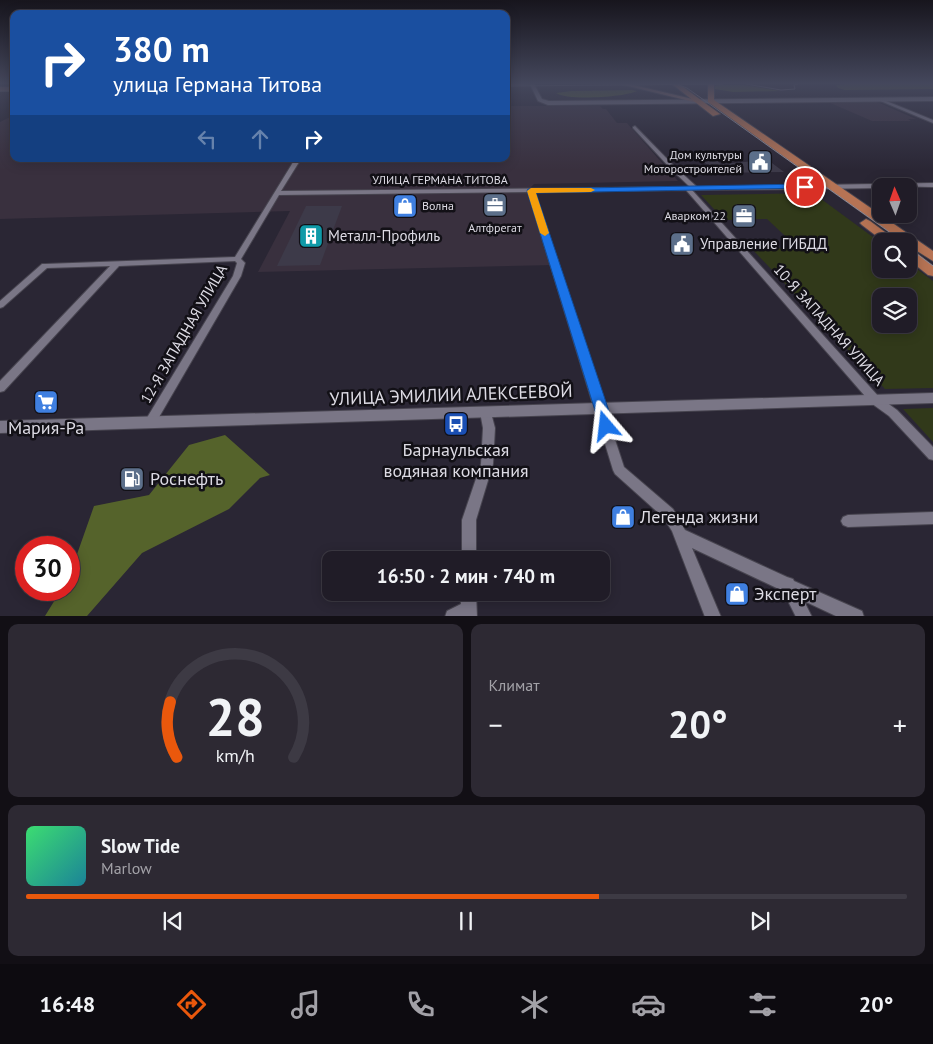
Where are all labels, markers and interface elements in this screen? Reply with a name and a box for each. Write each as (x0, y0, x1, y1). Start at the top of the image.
text: 380 m (113, 26, 210, 72)
icon: right (30, 30, 95, 95)
text: улица Германа Титова (113, 70, 322, 98)
icon: left (193, 125, 221, 153)
icon: ahead (246, 125, 274, 153)
icon: right (299, 125, 327, 153)
place label: Дом культуры Моторостроителей (644, 147, 742, 176)
public building icon: Дом культуры Моторостроителей (747, 149, 773, 175)
pin (784, 166, 826, 208)
street label: УЛИЦА ГЕРМАНА ТИТОВА (372, 172, 508, 187)
icon: arrive (791, 173, 819, 201)
north arrow (872, 178, 918, 222)
map controls (872, 178, 917, 333)
office icon: Алтфрегат (482, 192, 508, 218)
shop icon: Волна (392, 193, 418, 219)
place label: Волна (422, 198, 454, 213)
office icon: Аварком 22 (731, 203, 757, 229)
place label: Аварком 22 (664, 208, 726, 223)
place label: Алтфрегат (468, 220, 522, 235)
building icon: Металл-Профиль (298, 223, 324, 249)
place label: Металл-Профиль (328, 226, 440, 245)
public building icon: Управление ГИБДД (669, 231, 695, 257)
button: search (872, 233, 917, 278)
place label: Управление ГИБДД (700, 234, 827, 253)
street label: 10-Я ЗАПАДНАЯ УЛИЦА (770, 260, 889, 390)
street label: 12-Я ЗАПАДНАЯ УЛИЦА (136, 261, 231, 407)
button: layers (872, 288, 917, 333)
street label: УЛИЦА ЭМИЛИИ АЛЕКСЕЕВОЙ (329, 379, 573, 410)
supermarket icon: Мария-Ра (33, 389, 59, 415)
position arrow (579, 399, 631, 451)
bus stop icon: Барнаульская водяная компания (443, 411, 469, 437)
place label: Мария-Ра (8, 416, 84, 439)
place label: Барнаульская водяная компания (383, 438, 529, 482)
fuel station icon: Роснефть (119, 466, 145, 492)
place label: Роснефть (150, 467, 223, 490)
shop icon: Легенда жизни (610, 504, 636, 530)
place label: Легенда жизни (639, 505, 758, 528)
speed limit sign: 30 (15, 536, 80, 601)
text: 16:50 · 2 мин · 740 m (377, 564, 555, 588)
shop icon: Эксперт (724, 581, 750, 607)
place label: Эксперт (754, 582, 817, 605)
text: Климат (489, 675, 540, 695)
text: 28 (206, 683, 265, 750)
text: 20° (668, 699, 728, 748)
text: − (489, 706, 503, 743)
text: + (893, 706, 907, 743)
text: km/h (216, 744, 255, 767)
text: Slow Tide (101, 834, 180, 858)
text: Marlow (101, 858, 152, 878)
icon: previous (159, 907, 187, 935)
icon: pause (452, 907, 480, 935)
icon: next (746, 907, 774, 935)
icon: directions (174, 987, 209, 1022)
icon: music (288, 987, 323, 1022)
icon: phone (403, 987, 438, 1022)
icon: climate (517, 987, 552, 1022)
icon: car (631, 987, 666, 1022)
icon: filters (745, 987, 780, 1022)
text: 16:48 (40, 990, 95, 1018)
text: 20° (859, 990, 893, 1018)

